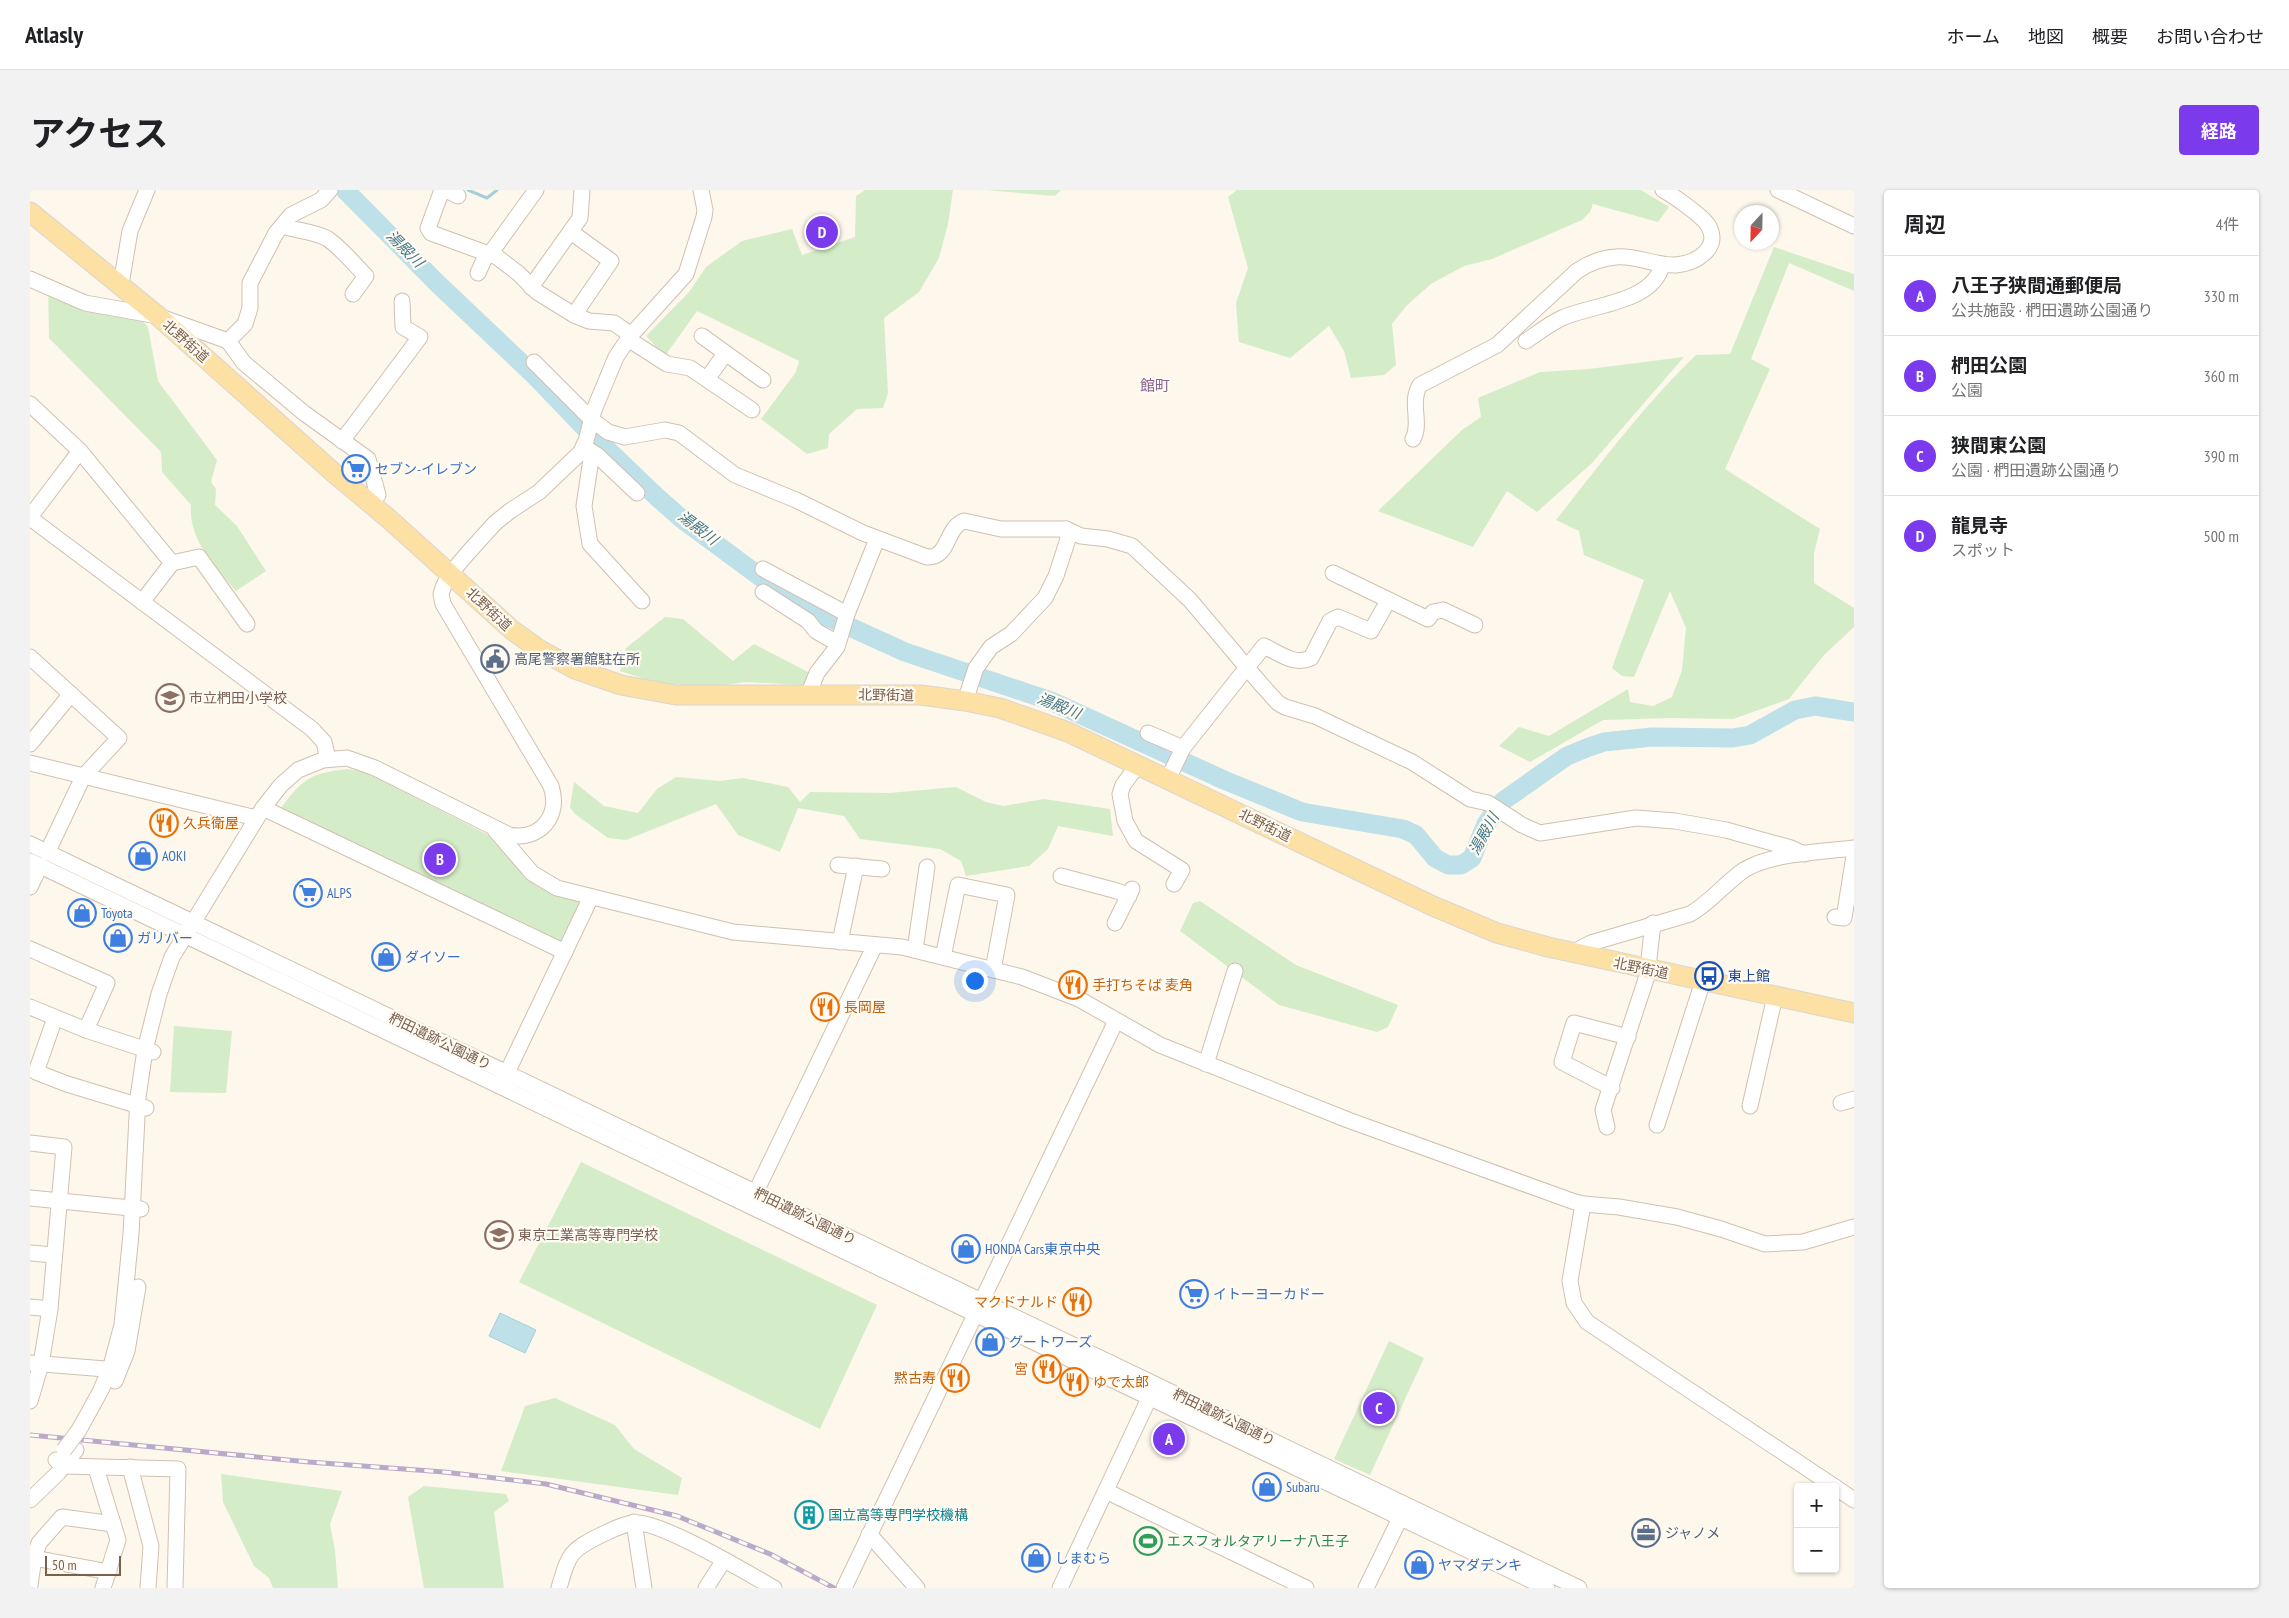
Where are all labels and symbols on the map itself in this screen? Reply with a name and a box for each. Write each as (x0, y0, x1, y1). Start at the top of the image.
north arrow (1734, 205, 1779, 250)
pin: D (806, 213, 838, 251)
water label: 湯殿川 (383, 226, 429, 273)
street label: 北野街道 (159, 316, 213, 366)
district label: 館町 (1140, 376, 1170, 395)
supermarket icon: セブン-イレブン (341, 454, 371, 484)
place label: セブン-イレブン (375, 460, 477, 478)
water label: 湯殿川 (675, 506, 724, 550)
street label: 北野街道 (462, 583, 516, 635)
public building icon: 高尾警察署館駐在所 (480, 644, 510, 674)
place label: 高尾警察署館駐在所 (514, 650, 640, 668)
school or university icon: 市立椚田小学校 (155, 683, 185, 713)
street label: 北野街道 (858, 686, 914, 704)
water label: 湯殿川 (1035, 688, 1085, 724)
place label: 市立椚田小学校 (189, 689, 287, 707)
street label: 北野街道 (1236, 805, 1294, 845)
restaurant icon: 久兵衛屋 (149, 808, 179, 838)
water label: 湯殿川 (1464, 808, 1504, 858)
place label: 久兵衛屋 (183, 814, 239, 832)
pin: B (424, 840, 456, 878)
shop icon: AOKI (128, 841, 158, 871)
place label: AOKI (162, 847, 186, 865)
supermarket icon: ALPS (293, 878, 323, 908)
place label: ALPS (327, 884, 352, 902)
shop icon: Toyota (67, 898, 97, 928)
place label: Toyota (101, 904, 133, 922)
shop icon: ガリバー (103, 923, 133, 953)
place label: ガリバー (137, 929, 193, 947)
shop icon: ダイソー (371, 942, 401, 972)
place label: ダイソー (405, 948, 461, 966)
street label: 北野街道 (1612, 953, 1670, 983)
bus stop icon: 東上館 (1694, 961, 1724, 991)
place label: 東上館 (1728, 967, 1770, 985)
your location (962, 968, 988, 994)
restaurant icon: 手打ちそば 麦角 (1058, 970, 1088, 1000)
place label: 手打ちそば 麦角 (1092, 976, 1193, 994)
restaurant icon: 長岡屋 (810, 992, 840, 1022)
place label: 長岡屋 (844, 998, 886, 1016)
street label: 椚田遺跡公園通り (386, 1008, 494, 1074)
street label: 椚田遺跡公園通り (751, 1183, 859, 1249)
school or university icon: 東京工業高等専門学校 (484, 1220, 514, 1250)
place label: 東京工業高等専門学校 (518, 1226, 658, 1244)
shop icon: HONDA Cars東京中央 (951, 1234, 981, 1264)
place label: HONDA Cars東京中央 (985, 1240, 1100, 1258)
supermarket icon: イトーヨーカドー (1179, 1279, 1209, 1309)
place label: イトーヨーカドー (1213, 1285, 1325, 1303)
restaurant icon: マクドナルド (1062, 1287, 1092, 1317)
place label: マクドナルド (974, 1293, 1058, 1311)
shop icon: グートワーズ (975, 1327, 1005, 1357)
place label: グートワーズ (1009, 1333, 1092, 1351)
restaurant icon: 宮 (1032, 1354, 1062, 1384)
place label: 宮 (1014, 1360, 1028, 1378)
restaurant icon: 黙古寿 (940, 1363, 970, 1393)
restaurant icon: ゆで太郎 (1059, 1367, 1089, 1397)
place label: 黙古寿 (894, 1369, 936, 1387)
place label: ゆで太郎 (1093, 1373, 1149, 1391)
street label: 椚田遺跡公園通り (1170, 1384, 1278, 1450)
pin: C (1363, 1389, 1395, 1427)
pin: A (1153, 1420, 1185, 1458)
shop icon: Subaru (1252, 1472, 1282, 1502)
place label: Subaru (1286, 1478, 1320, 1496)
building icon: 国立高等専門学校機構 (794, 1500, 824, 1530)
place label: 国立高等専門学校機構 (828, 1506, 968, 1524)
office icon: ジャノメ (1631, 1518, 1661, 1548)
place label: ジャノメ (1665, 1524, 1720, 1542)
sports icon: エスフォルタアリーナ八王子 (1133, 1526, 1163, 1556)
place label: エスフォルタアリーナ八王子 (1167, 1532, 1349, 1550)
shop icon: しまむら (1021, 1543, 1051, 1573)
place label: しまむら (1055, 1549, 1111, 1567)
shop icon: ヤマダデンキ (1404, 1550, 1434, 1580)
scale bar (45, 1553, 121, 1576)
place label: ヤマダデンキ (1438, 1556, 1522, 1574)

